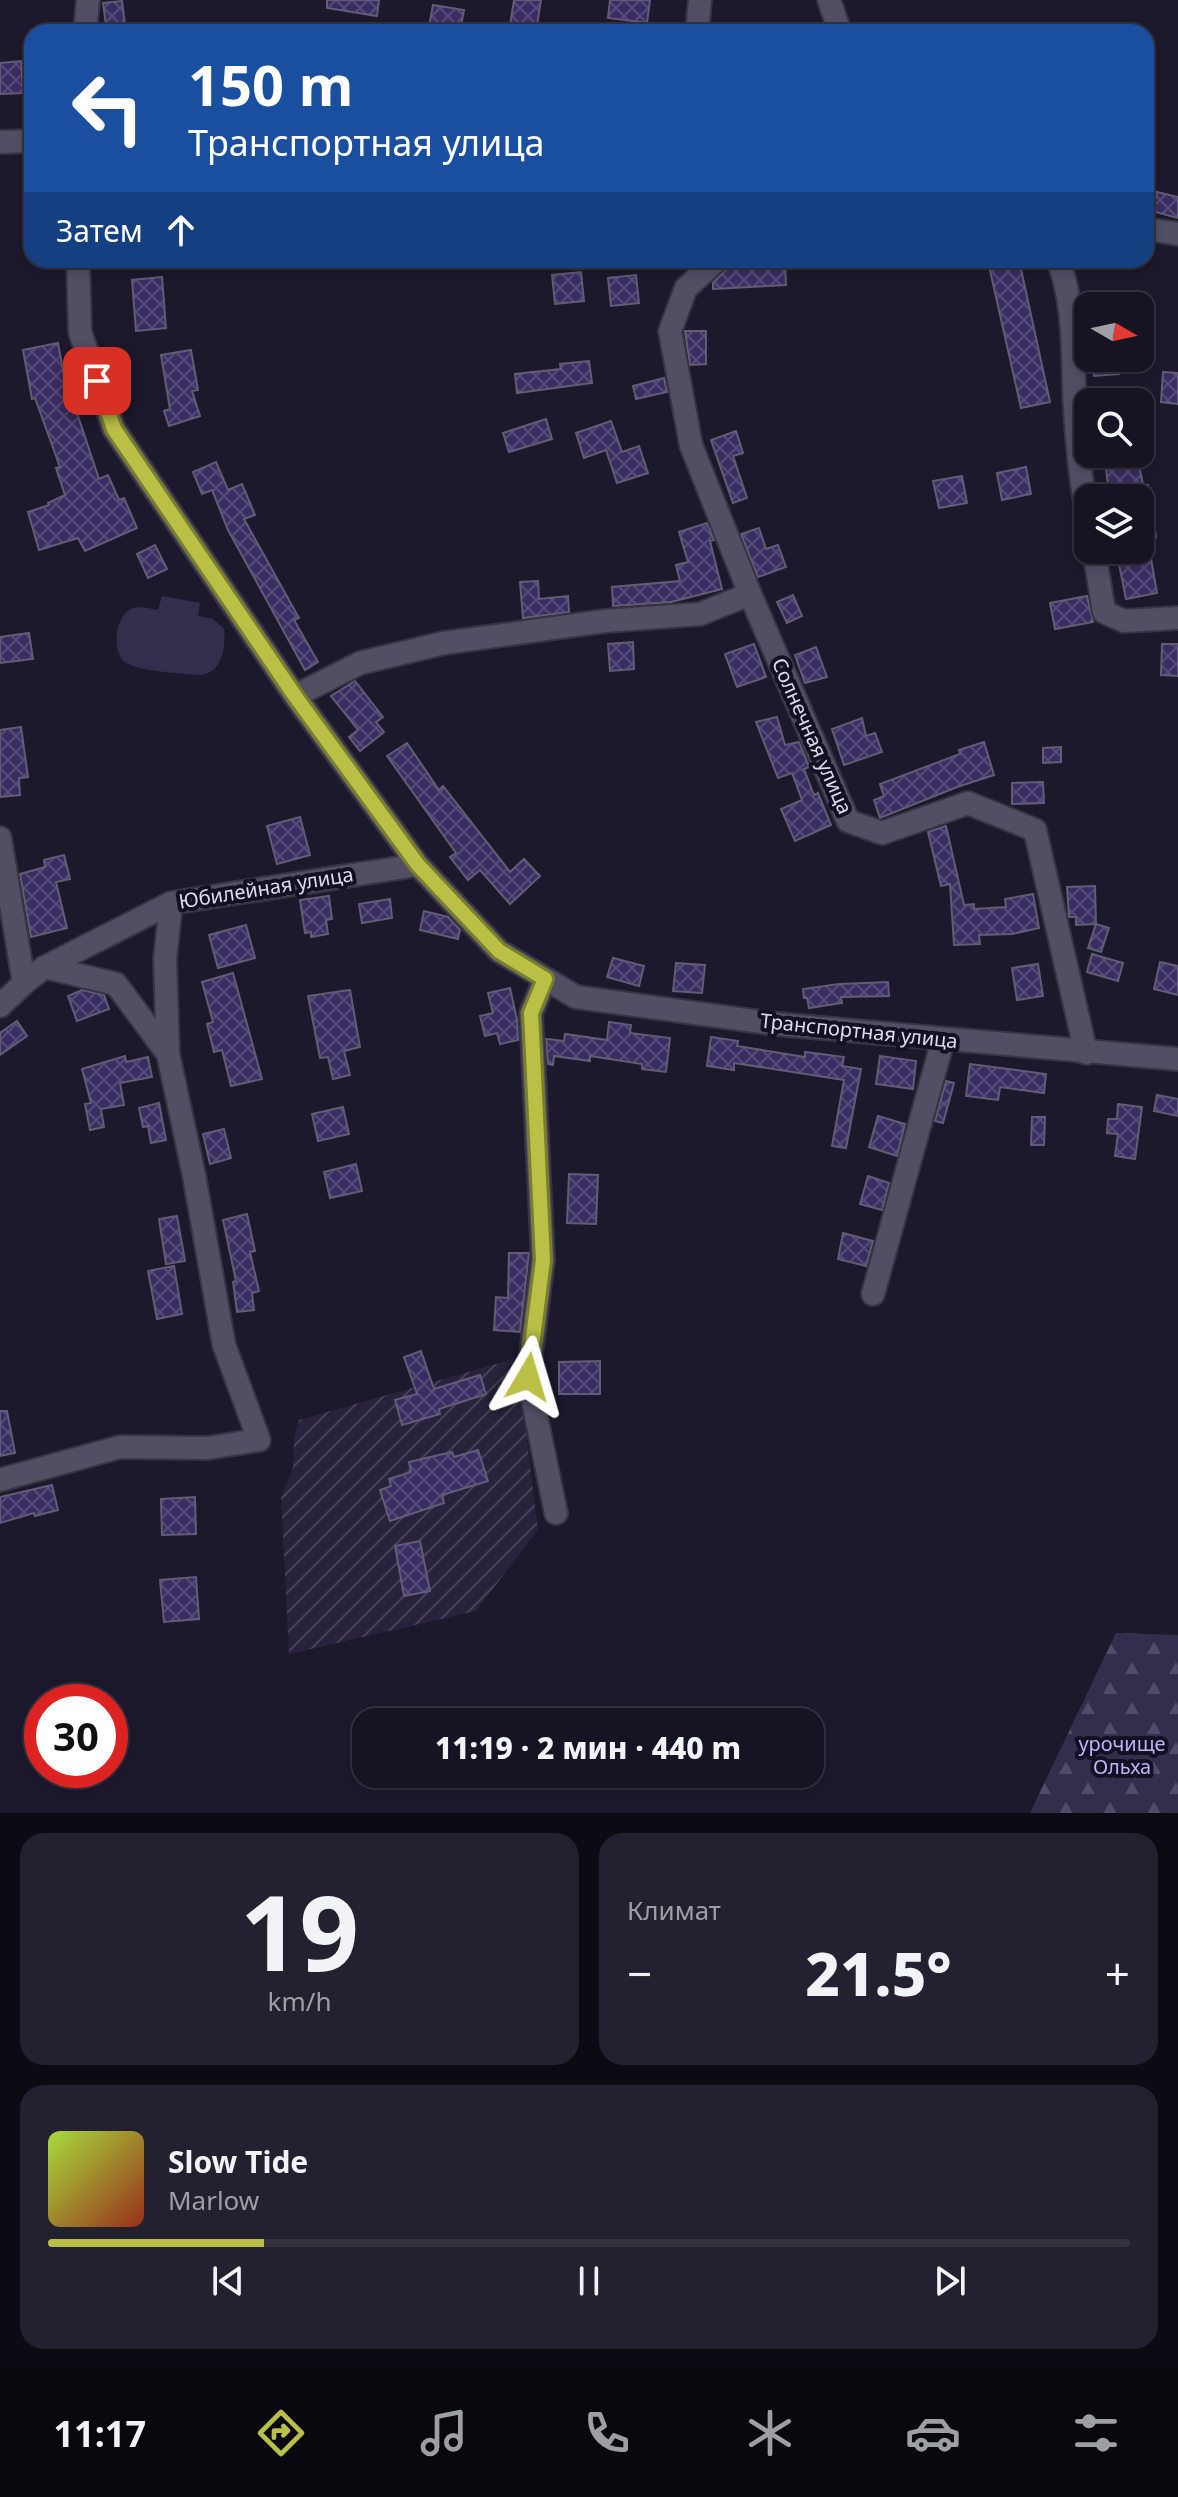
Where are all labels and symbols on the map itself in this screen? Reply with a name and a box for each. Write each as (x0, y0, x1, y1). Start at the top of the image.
north arrow (1074, 292, 1154, 372)
pin (63, 347, 131, 415)
street label: Солнечная улица (766, 654, 859, 818)
street label: Юбилейная улица (177, 860, 355, 915)
street label: Транспортная улица (759, 1007, 959, 1054)
position arrow (486, 1335, 570, 1419)
speed limit sign: 30 (24, 1684, 128, 1788)
park label: урочище Ольха (1078, 1730, 1166, 1780)

